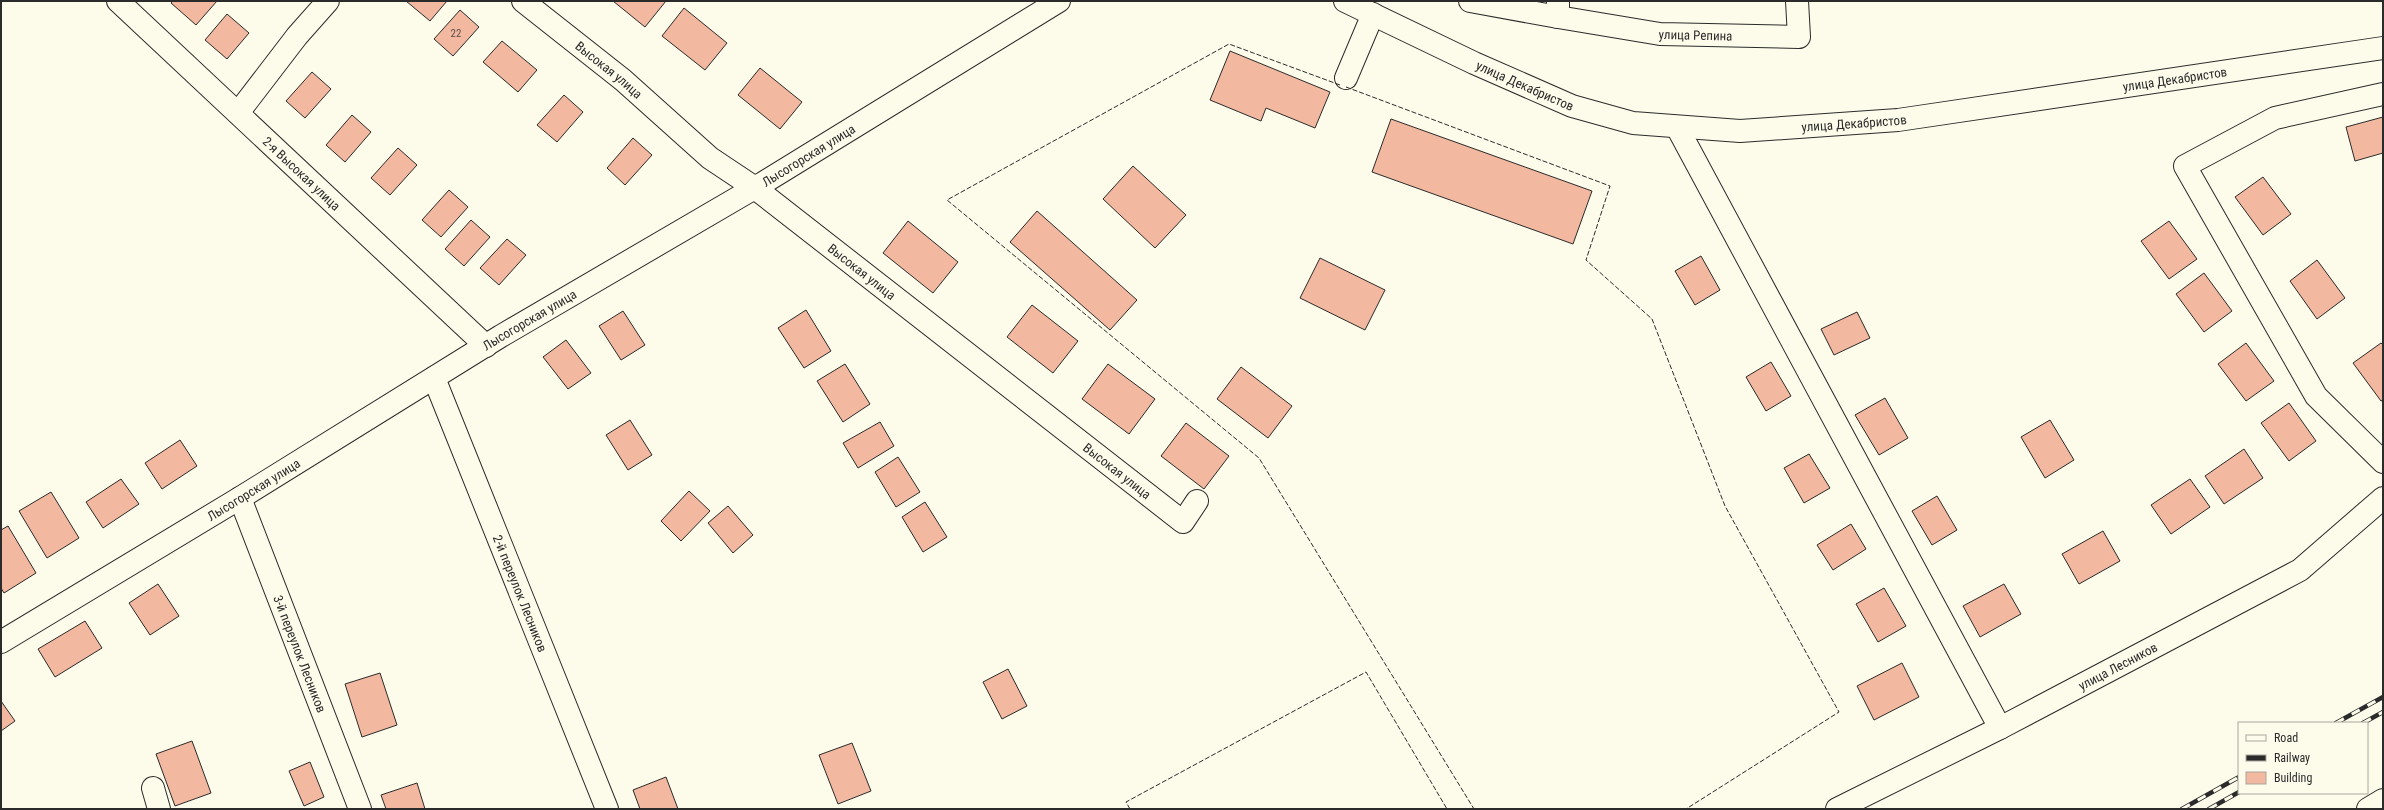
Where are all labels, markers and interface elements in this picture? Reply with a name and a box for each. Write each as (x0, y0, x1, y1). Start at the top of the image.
house number: 22 (451, 27, 461, 40)
street label: улица Репина (1659, 27, 1733, 44)
street label: Высокая улица (572, 38, 645, 102)
street label: улица Декабристов (1474, 58, 1576, 114)
street label: улица Декабристов (2122, 64, 2228, 95)
street label: улица Декабристов (1801, 112, 1908, 135)
street label: Лысогорская улица (760, 121, 858, 190)
street label: 2-я Высокая улица (260, 134, 343, 214)
street label: Высокая улица (825, 241, 898, 303)
street label: Лысогорская улица (480, 287, 579, 354)
street label: Высокая улица (1080, 440, 1154, 502)
street label: Лысогорская улица (205, 456, 303, 524)
street label: 2-й переулок Лесников (490, 533, 550, 654)
street label: 3-й переулок Лесников (270, 593, 329, 715)
street label: улица Лесников (2076, 640, 2160, 693)
legend (2238, 722, 2368, 794)
text: Road (2274, 731, 2298, 745)
text: Railway (2274, 751, 2310, 765)
text: Building (2274, 771, 2312, 785)

